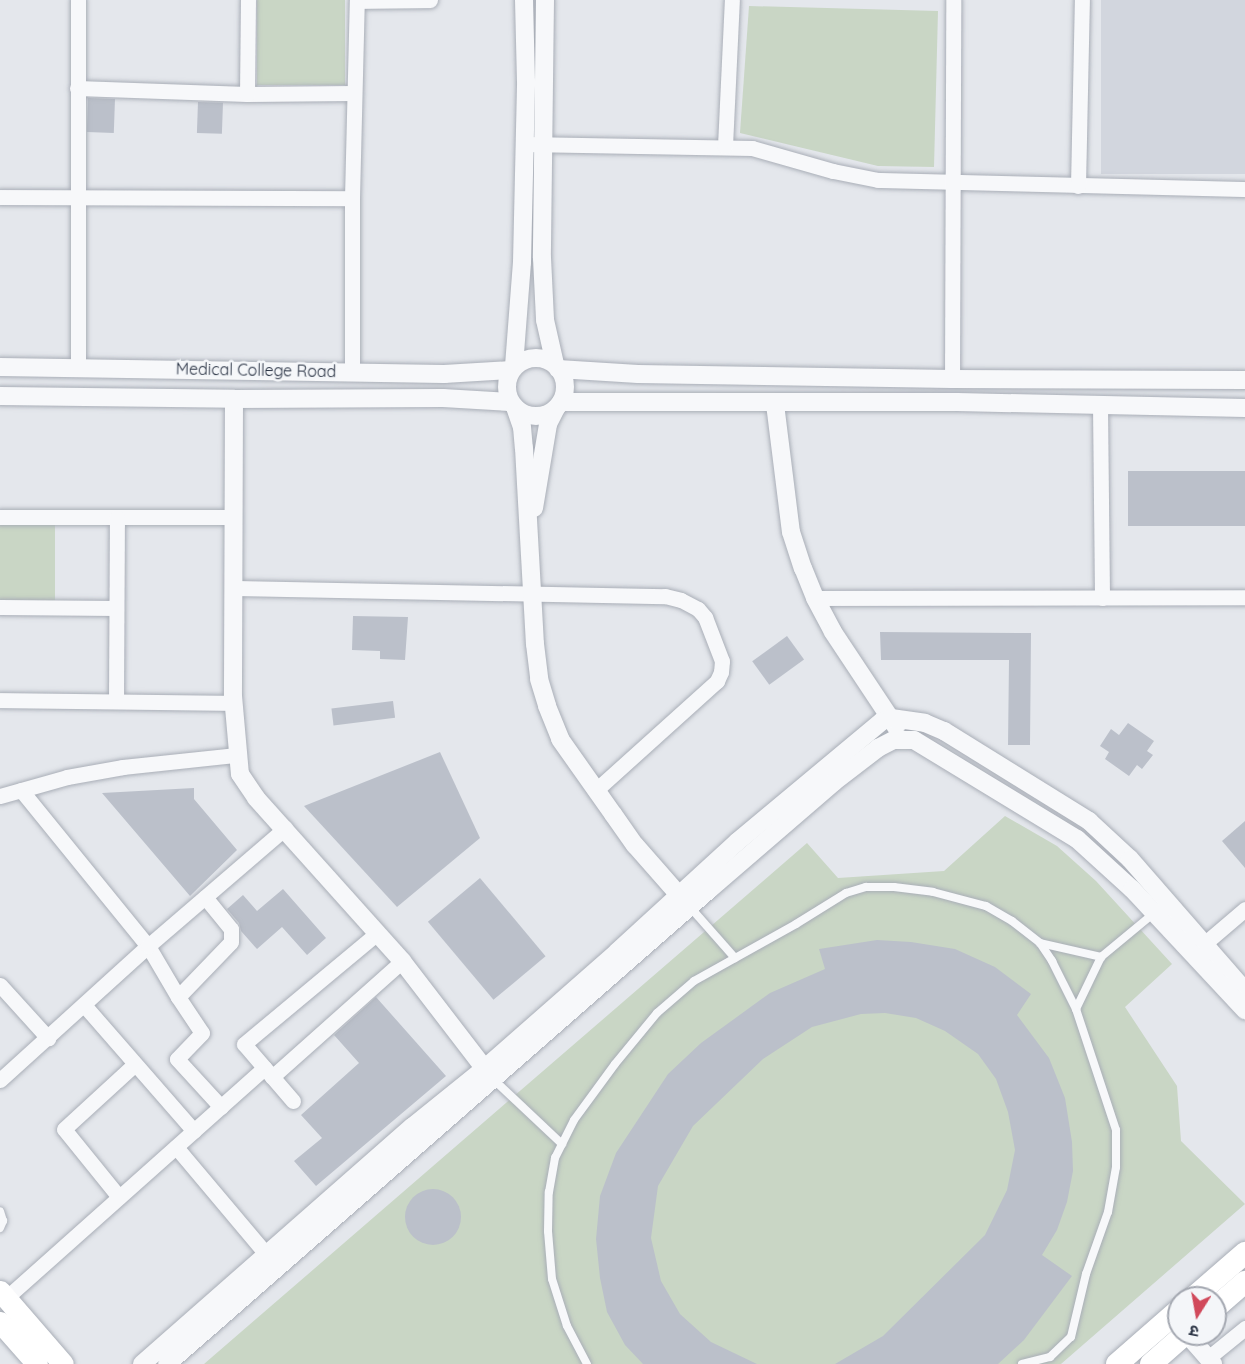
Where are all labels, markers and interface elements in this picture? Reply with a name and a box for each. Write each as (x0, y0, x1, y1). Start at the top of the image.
street label: Medical College Road (176, 359, 336, 381)
north arrow (1167, 1286, 1227, 1346)
text: उ (1187, 1321, 1200, 1342)

